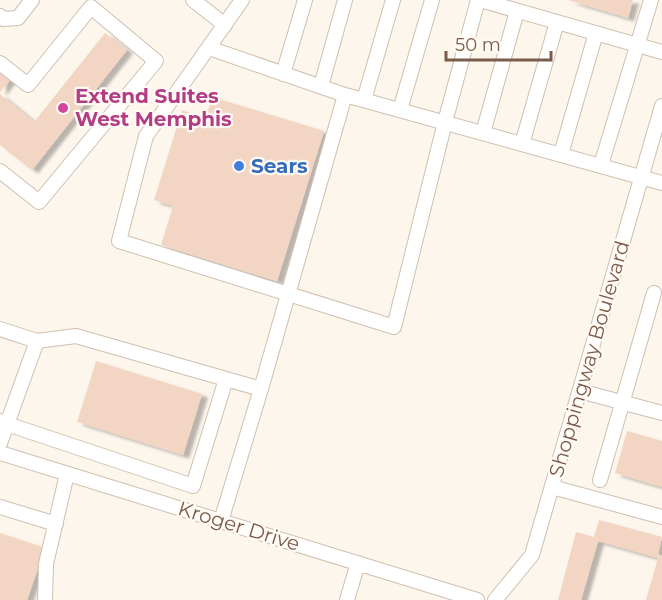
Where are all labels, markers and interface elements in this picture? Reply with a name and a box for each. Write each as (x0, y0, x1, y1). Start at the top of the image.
scale bar (446, 24, 551, 62)
text: 50 m (455, 34, 501, 56)
place label: Extend Suites West Memphis (75, 84, 232, 131)
marker: Extend Suites West Memphis (56, 101, 70, 115)
place label: Sears (251, 154, 308, 178)
marker: Sears (232, 159, 246, 173)
street label: Shoppingway Boulevard (544, 238, 634, 480)
street label: Kroger Drive (175, 496, 303, 556)

